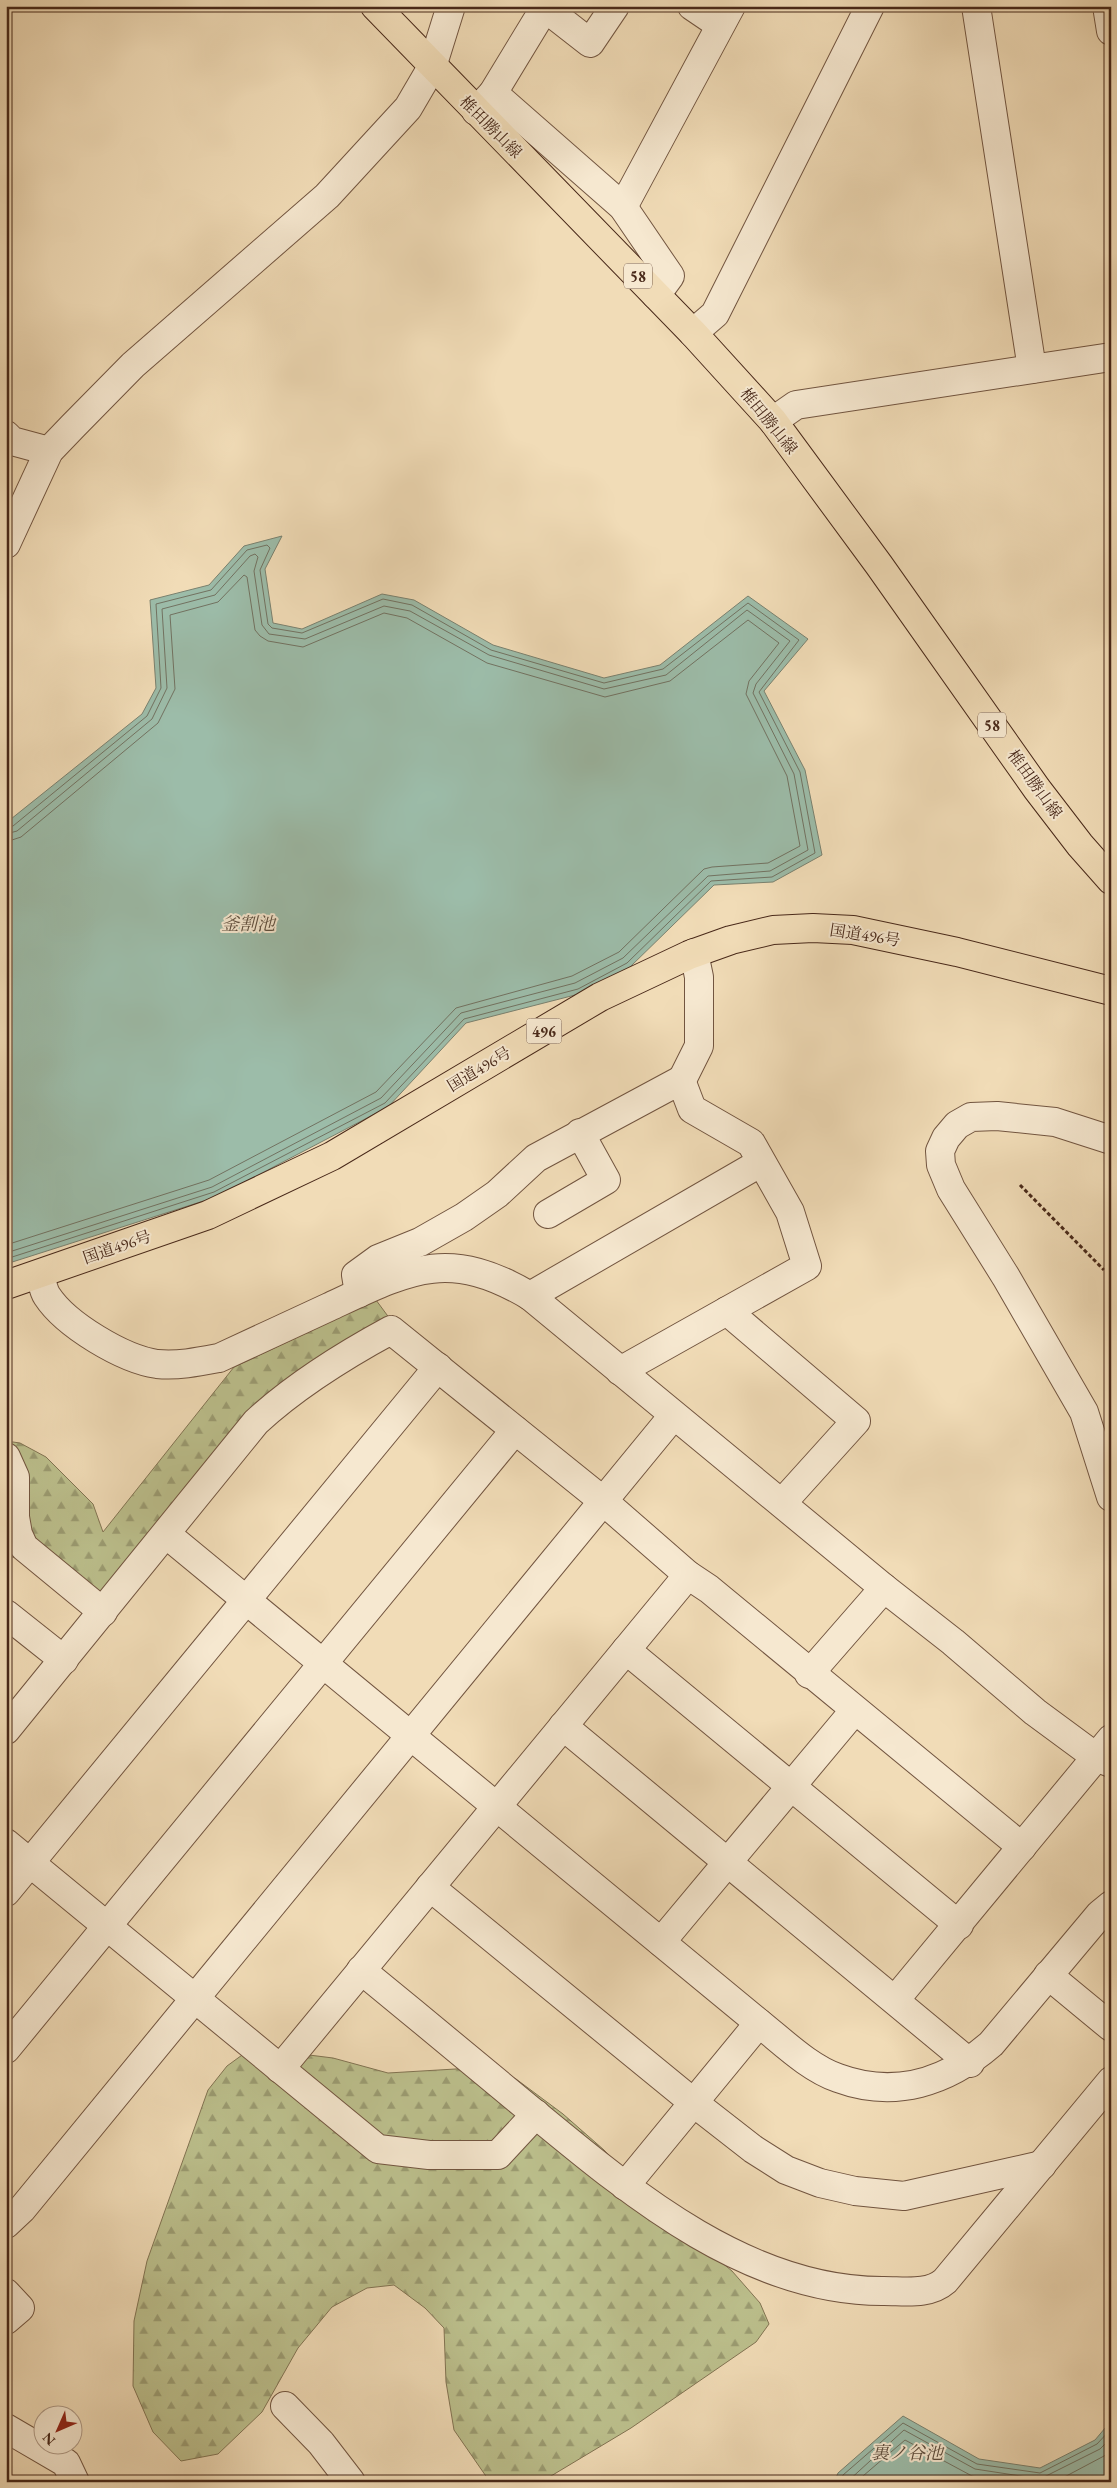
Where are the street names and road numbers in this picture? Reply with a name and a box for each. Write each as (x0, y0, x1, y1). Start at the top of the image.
street label: 椎田勝山線 (455, 91, 527, 163)
road number: 58 (624, 264, 652, 288)
street label: 椎田勝山線 (736, 383, 802, 459)
road number: 58 (978, 712, 1006, 738)
street label: 椎田勝山線 (1003, 745, 1067, 823)
street label: 国道496号 (828, 919, 902, 951)
road number: 496 (526, 1018, 562, 1044)
street label: 国道496号 (443, 1042, 515, 1096)
street label: 国道496号 (80, 1226, 154, 1268)

